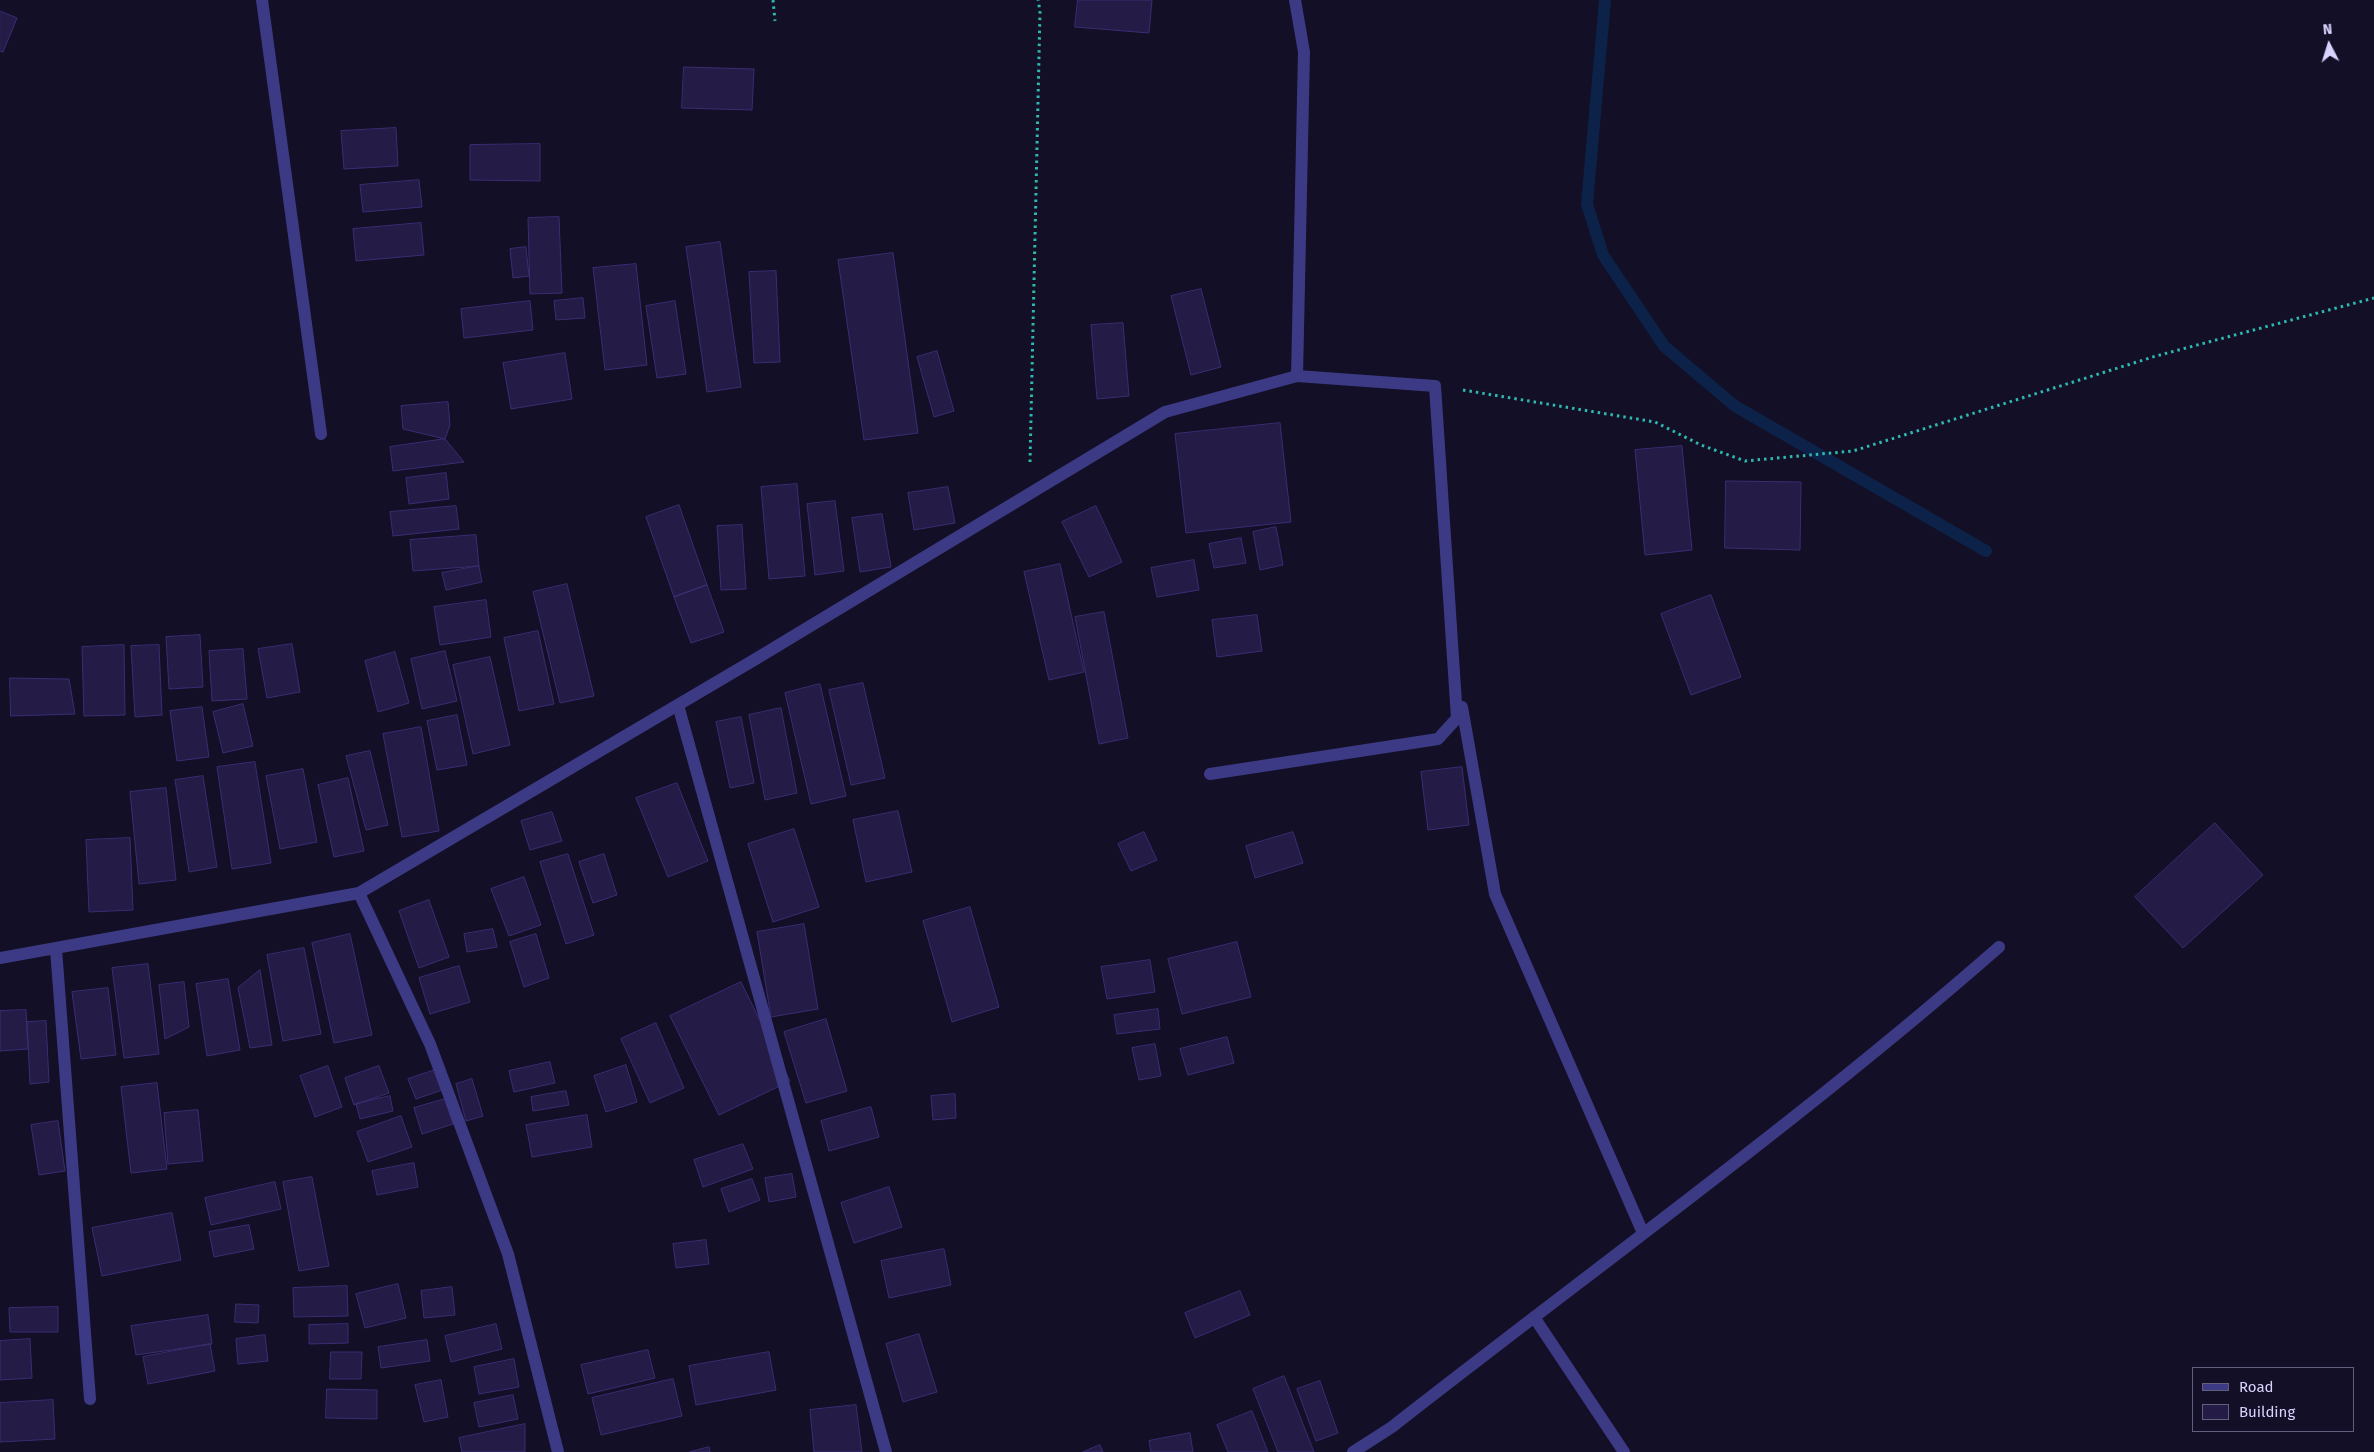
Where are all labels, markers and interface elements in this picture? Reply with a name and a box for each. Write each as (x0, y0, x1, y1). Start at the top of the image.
north arrow (2304, 20, 2354, 70)
text: N (2322, 21, 2333, 38)
legend (2192, 1367, 2354, 1432)
text: Road (2239, 1378, 2274, 1396)
text: Building (2239, 1403, 2295, 1421)

